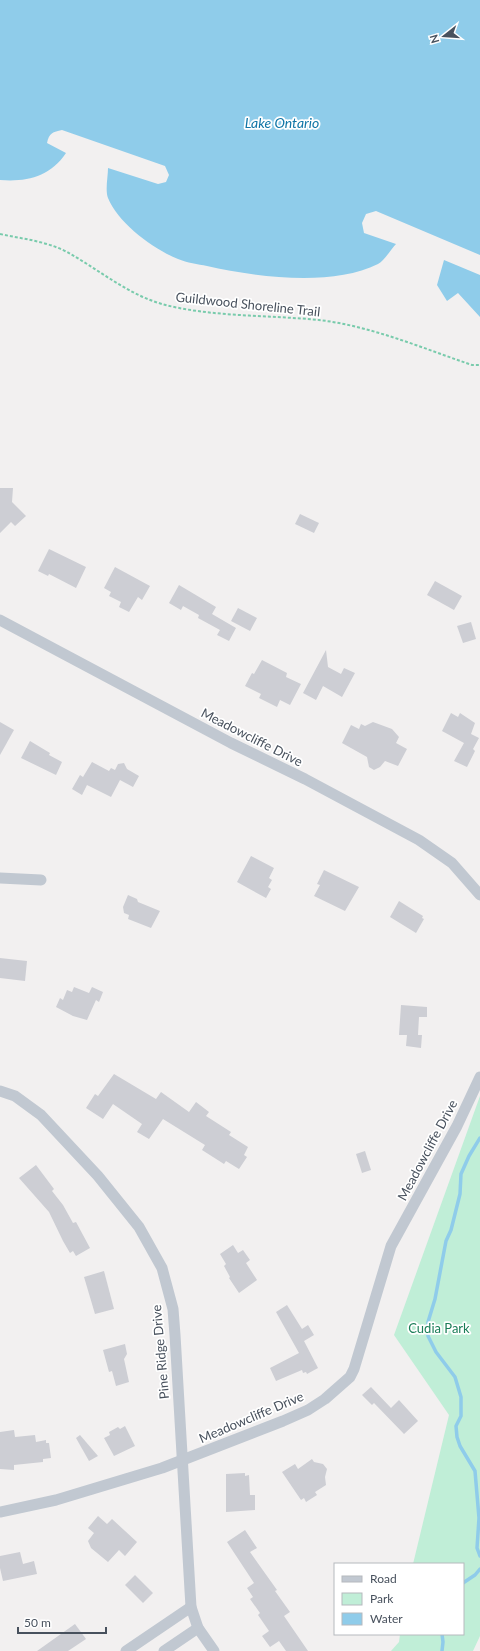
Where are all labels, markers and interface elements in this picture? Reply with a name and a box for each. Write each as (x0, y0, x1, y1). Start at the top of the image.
north arrow (424, 16, 464, 56)
text: N (427, 33, 441, 45)
water label: Lake Ontario (245, 114, 319, 131)
street label: Guildwood Shoreline Trail (175, 288, 321, 320)
street label: Meadowcliffe Drive (199, 704, 306, 770)
street label: Meadowcliffe Drive (394, 1097, 460, 1203)
street label: Pine Ridge Drive (148, 1304, 172, 1400)
park label: Cudia Park (408, 1320, 470, 1336)
street label: Meadowcliffe Drive (196, 1388, 306, 1446)
legend (334, 1563, 464, 1635)
text: Road (370, 1571, 397, 1586)
text: Park (370, 1591, 394, 1606)
scale bar (18, 1609, 106, 1635)
text: Water (370, 1611, 403, 1626)
text: 50 m (24, 1615, 51, 1630)

